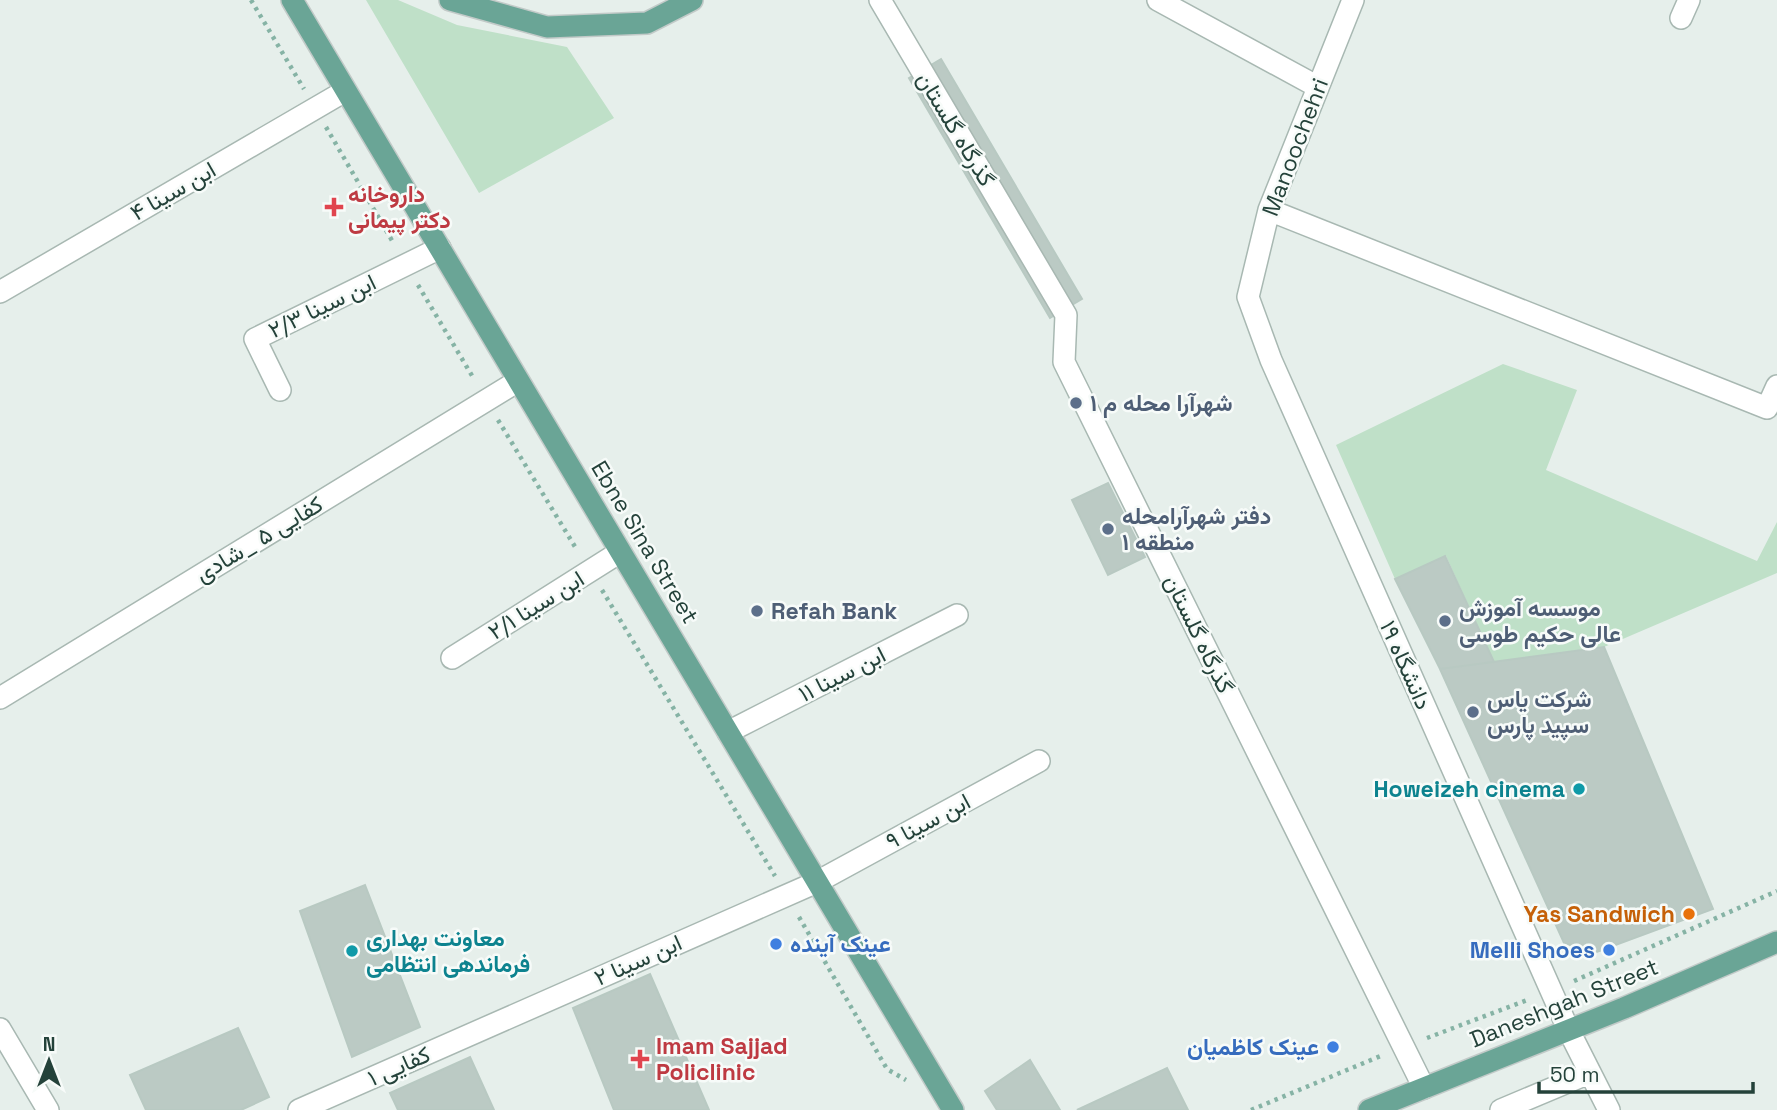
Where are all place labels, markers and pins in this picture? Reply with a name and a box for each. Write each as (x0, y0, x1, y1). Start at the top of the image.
place label: داروخانه دکتر پیمانی (348, 179, 451, 236)
marker: داروخانه دکتر پیمانی (326, 199, 342, 215)
place label: شهرآرا محله م ۱ (1090, 388, 1233, 418)
marker: شهرآرا محله م ۱ (1068, 395, 1084, 411)
place label: دفتر شهرآرامحله منطقه ۱ (1122, 501, 1271, 557)
marker: دفتر شهرآرامحله منطقه ۱ (1100, 521, 1116, 537)
place label: موسسه آموزش عالی حکیم طوسی (1459, 593, 1621, 649)
place label: Refah Bank (771, 596, 897, 626)
marker: Refah Bank (749, 603, 765, 619)
marker: موسسه آموزش عالی حکیم طوسی (1437, 613, 1453, 629)
place label: شرکت یاس سپید پارس (1487, 684, 1592, 741)
marker: شرکت یاس سپید پارس (1465, 704, 1481, 720)
place label: Howeizeh cinema (1374, 774, 1565, 804)
marker: Howeizeh cinema (1571, 781, 1587, 797)
place label: Yas Sandwich (1524, 899, 1675, 929)
marker: Yas Sandwich (1681, 906, 1697, 922)
place label: معاونت بهداری فرماندهی انتظامی (366, 923, 530, 979)
place label: عینک آینده (790, 929, 891, 959)
place label: Melli Shoes (1470, 935, 1595, 965)
marker: عینک آینده (768, 936, 784, 952)
marker: Melli Shoes (1601, 942, 1617, 958)
marker: معاونت بهداری فرماندهی انتظامی (344, 943, 360, 959)
place label: Imam Sajjad Policlinic (656, 1031, 788, 1087)
place label: عینک کاظمیان (1187, 1032, 1319, 1062)
marker: عینک کاظمیان (1325, 1039, 1341, 1055)
marker: Imam Sajjad Policlinic (630, 1049, 650, 1069)

